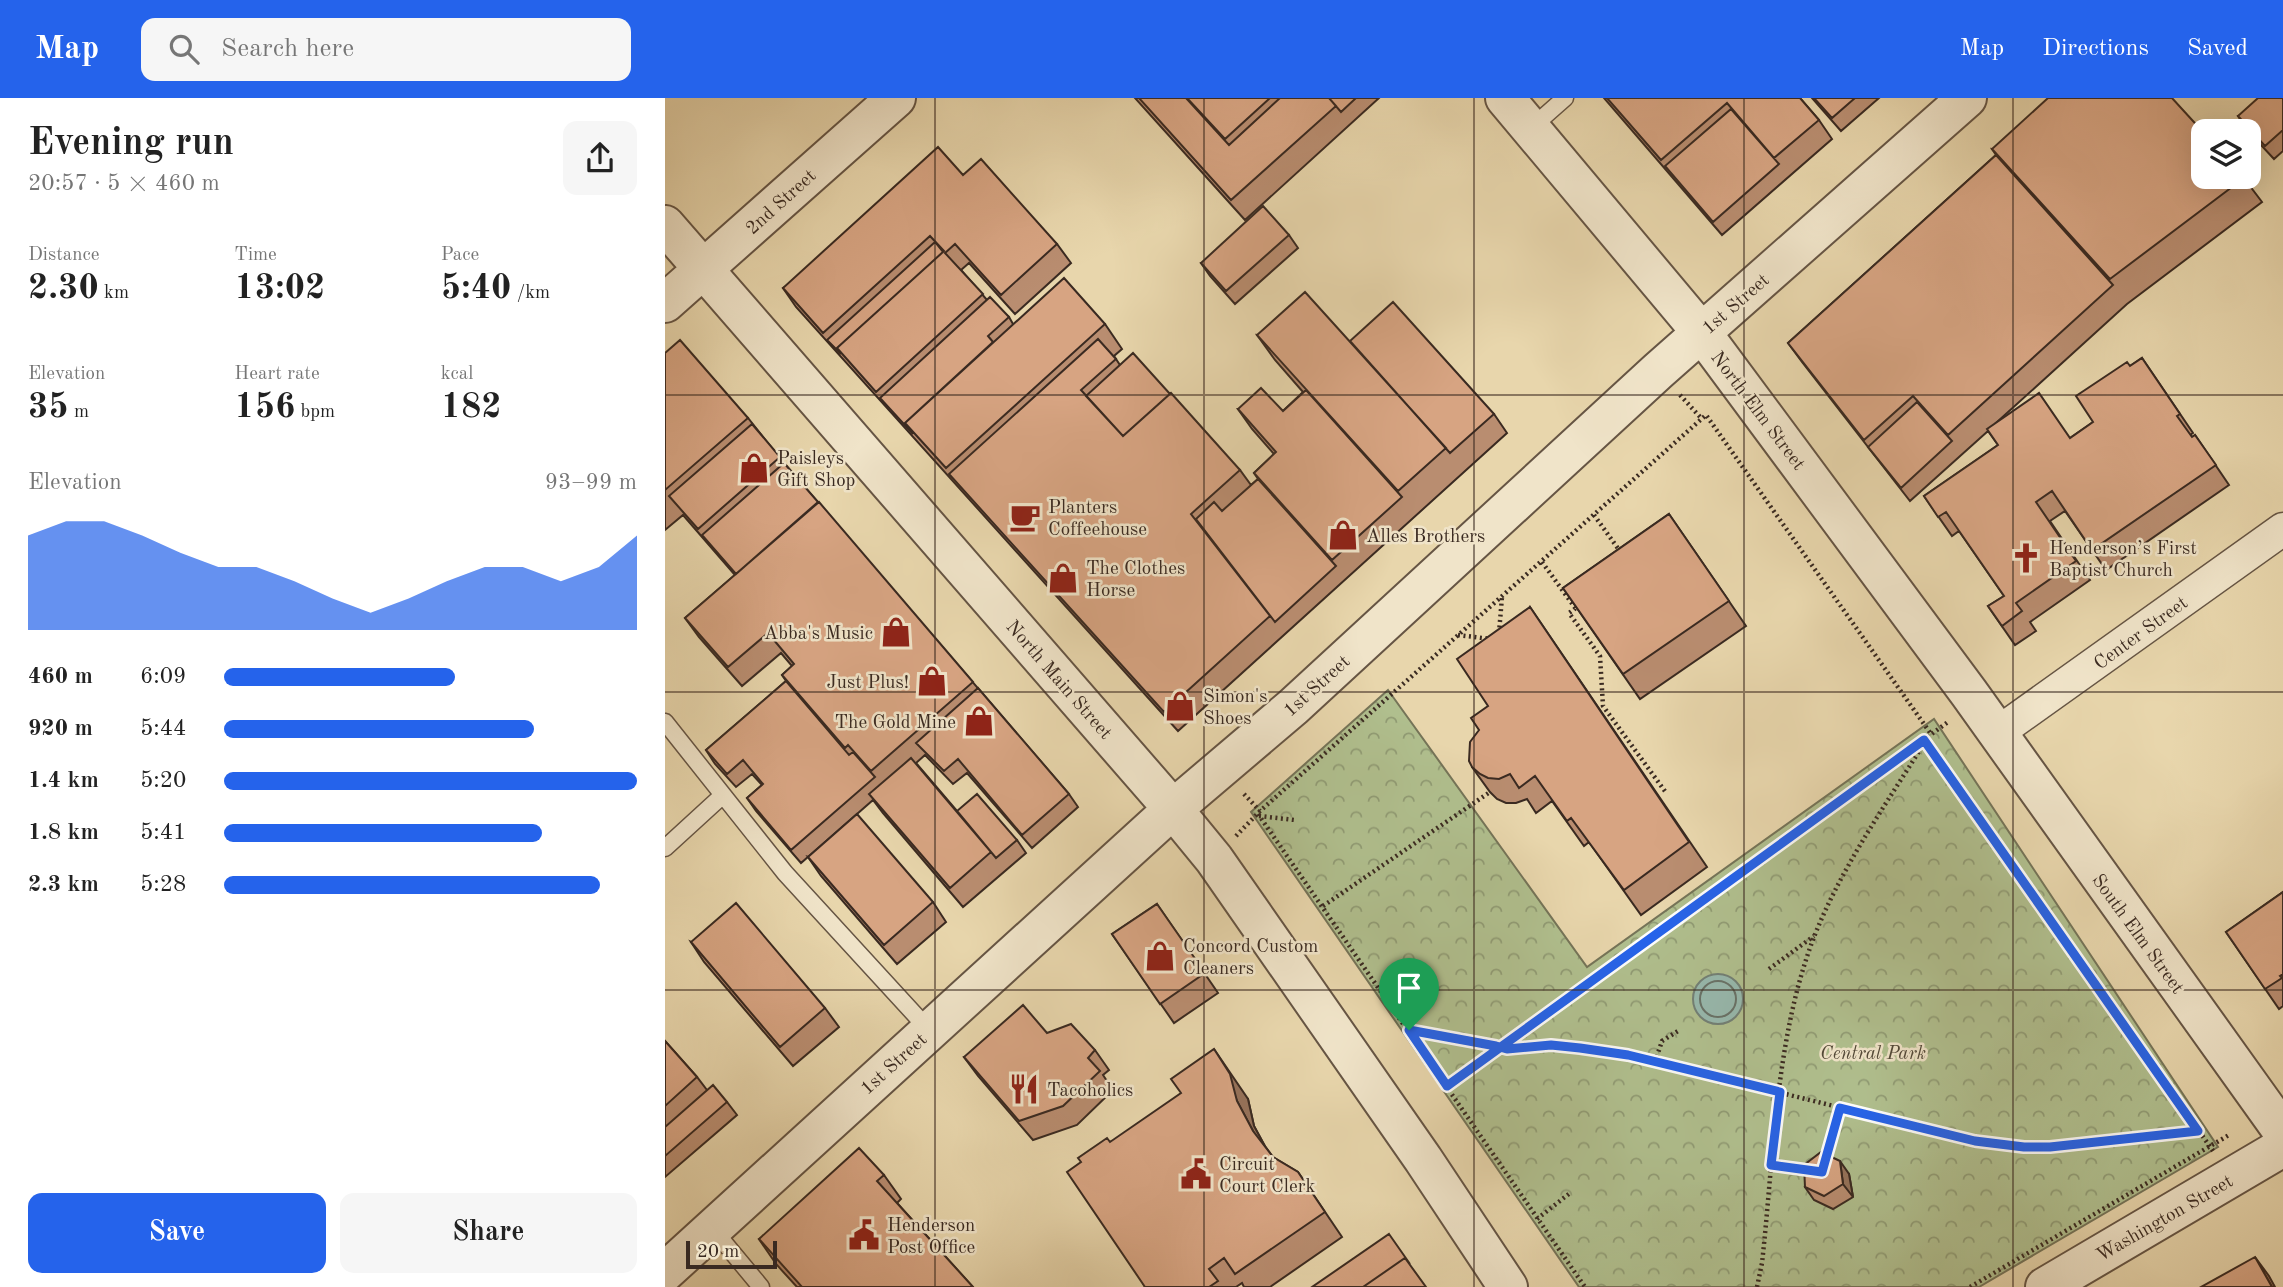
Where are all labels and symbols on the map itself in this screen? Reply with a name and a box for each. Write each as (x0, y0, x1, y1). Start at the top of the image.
street label: 2nd Street (743, 167, 820, 239)
street label: 1st Street (1700, 271, 1774, 339)
street label: North Elm Street (1706, 349, 1808, 474)
place label: Paisleys Gift Shop (777, 450, 855, 491)
shop icon: Paisleys Gift Shop (737, 451, 771, 485)
place label: Planters Coffeehouse (1048, 499, 1147, 540)
cafe icon: Planters Coffeehouse (1008, 500, 1042, 534)
shop icon: Alles Brothers (1326, 518, 1360, 552)
place label: Alles Brothers (1366, 528, 1485, 547)
place label: Henderson’s First Baptist Church (2049, 540, 2197, 581)
church icon: Henderson’s First Baptist Church (2009, 541, 2043, 575)
place label: The Clothes Horse (1086, 560, 1185, 601)
shop icon: The Clothes Horse (1046, 561, 1080, 595)
street label: Center Street (2091, 594, 2192, 674)
shop icon: Abba's Music (879, 615, 913, 649)
street label: North Main Street (1002, 618, 1115, 744)
place label: Abba's Music (764, 625, 873, 644)
street label: 1st Street (1281, 652, 1354, 721)
shop icon: Just Plus! (915, 664, 949, 698)
place label: Just Plus! (827, 674, 909, 693)
place label: Simon's Shoes (1203, 688, 1268, 729)
shop icon: Simon's Shoes (1163, 689, 1197, 723)
shop icon: The Gold Mine (962, 704, 996, 738)
place label: The Gold Mine (835, 714, 956, 733)
street label: South Elm Street (2087, 871, 2187, 998)
place label: Concord Custom Cleaners (1183, 938, 1318, 979)
shop icon: Concord Custom Cleaners (1143, 939, 1177, 973)
pin (1379, 958, 1439, 1030)
street label: 1st Street (858, 1030, 931, 1099)
park label: Central Park (1820, 1045, 1926, 1064)
restaurant icon: Tacoholics (1007, 1072, 1041, 1106)
place label: Tacoholics (1047, 1082, 1133, 1101)
place label: Circuit Court Clerk (1219, 1156, 1315, 1197)
public building icon: Circuit Court Clerk (1179, 1157, 1213, 1191)
street label: Washington Street (2094, 1172, 2237, 1266)
place label: Henderson Post Office (887, 1217, 975, 1258)
public building icon: Henderson Post Office (847, 1218, 881, 1252)
scale bar (686, 1238, 777, 1270)

